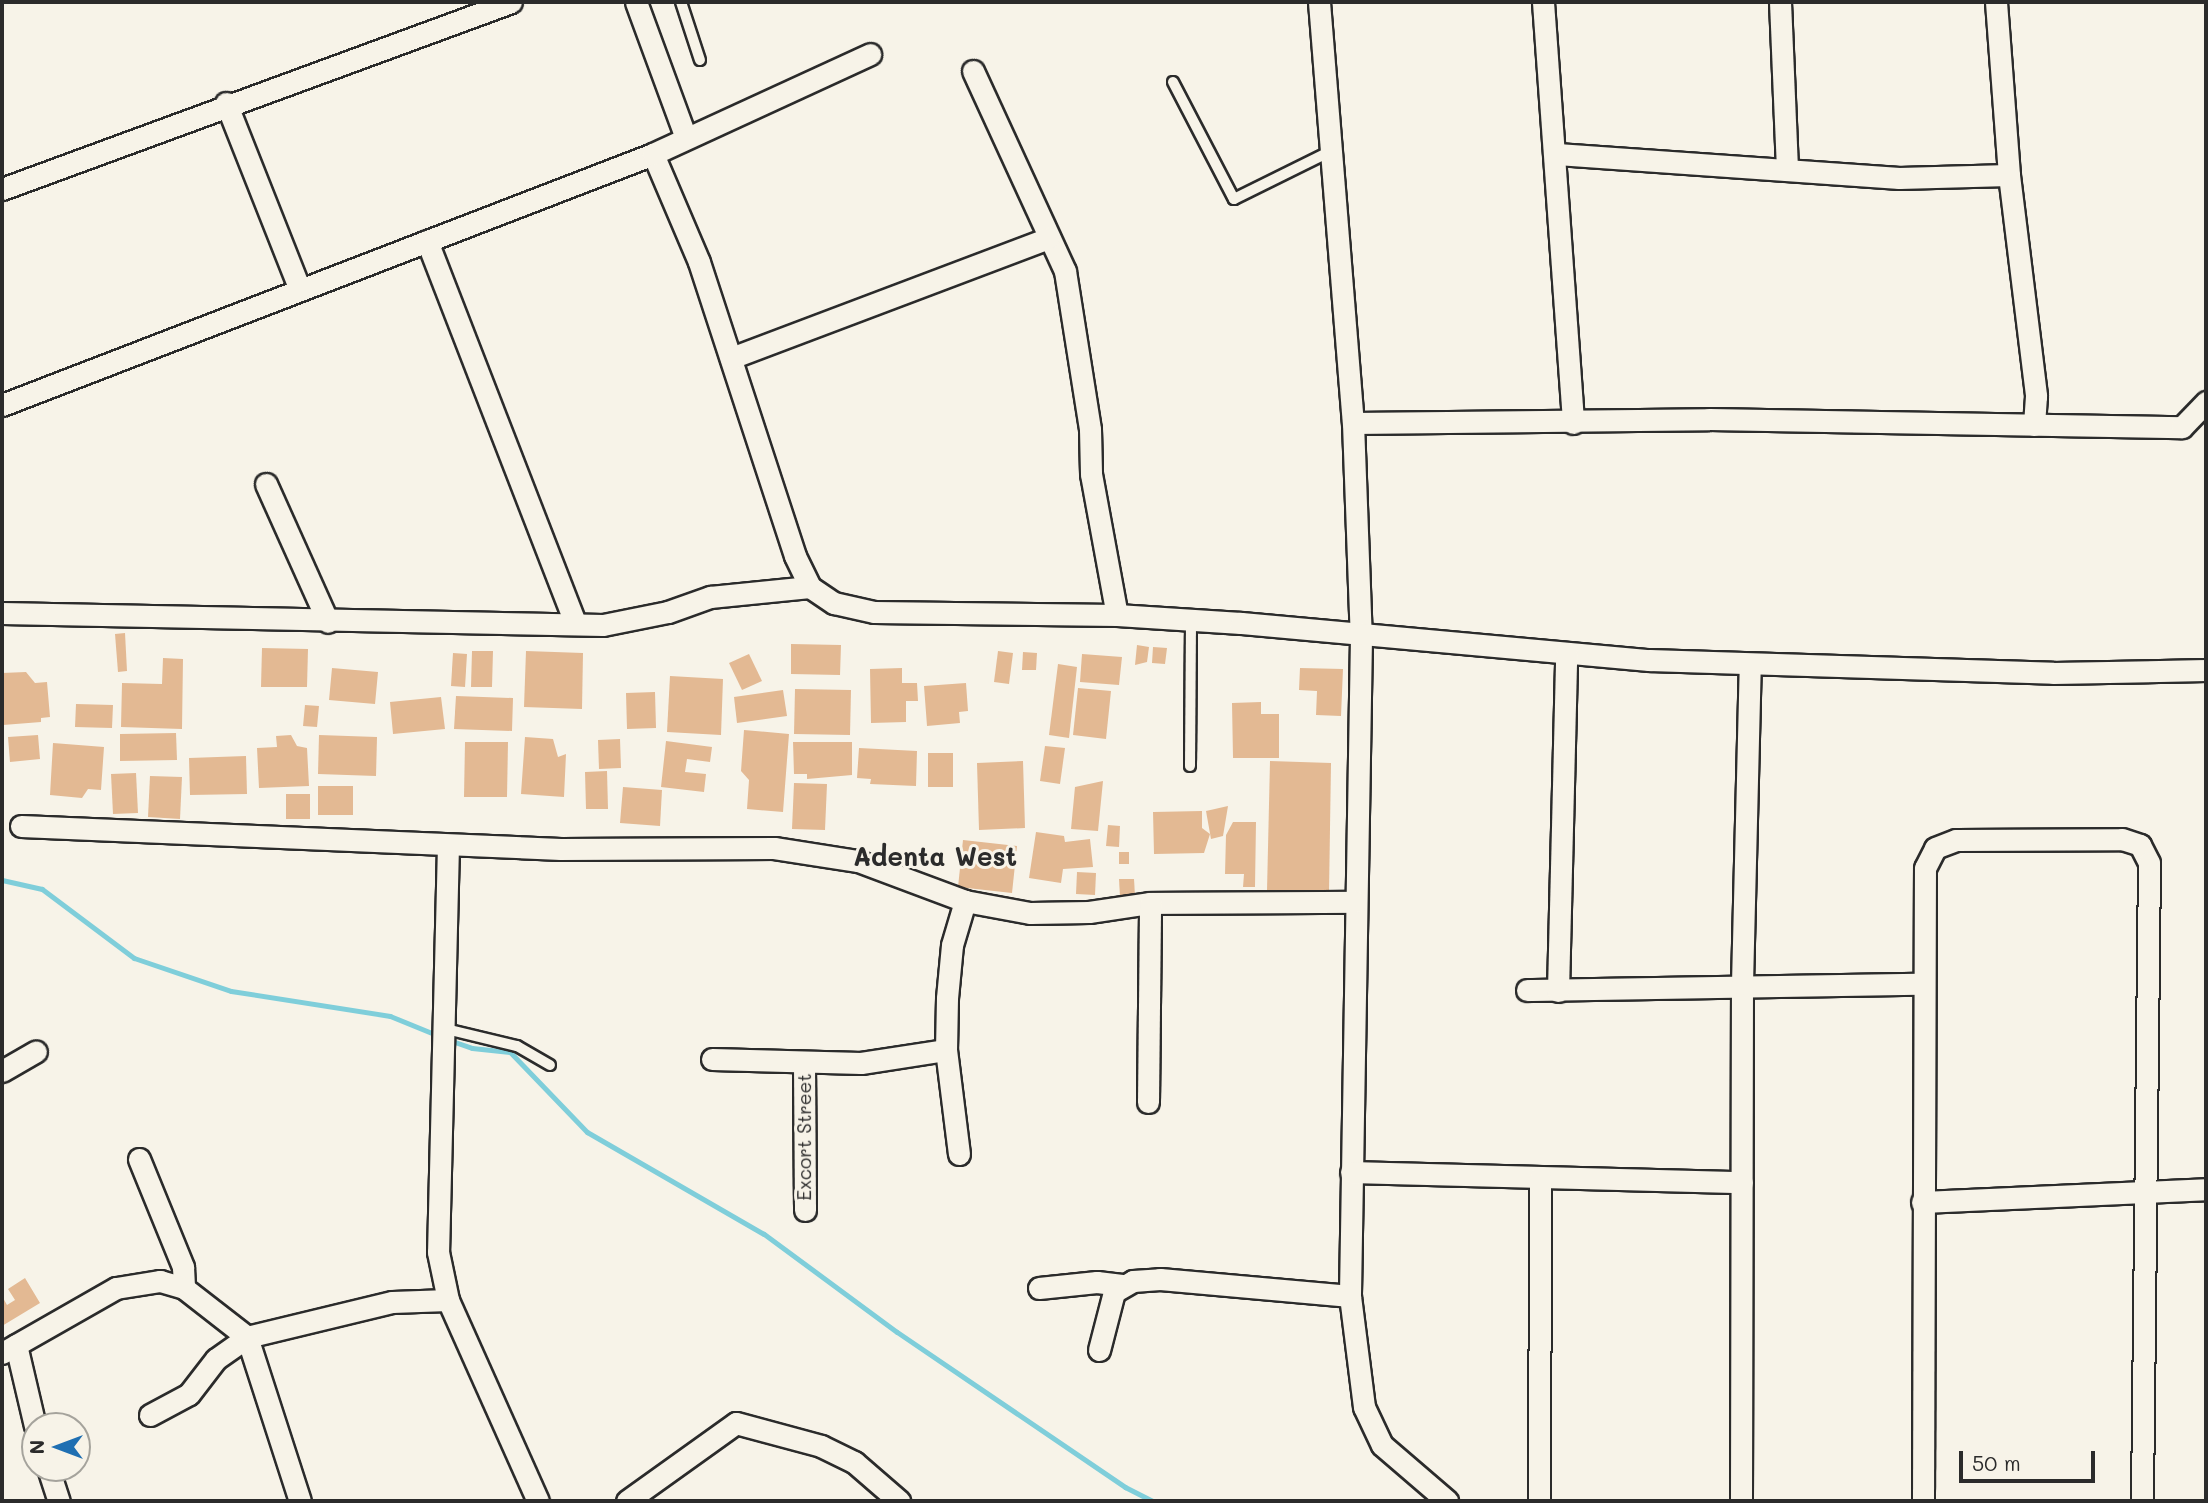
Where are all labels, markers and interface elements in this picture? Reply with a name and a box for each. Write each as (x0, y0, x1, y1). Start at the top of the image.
district label: Adenta West (853, 841, 1017, 873)
street label: Excort Street (793, 1073, 815, 1201)
north arrow (21, 1412, 91, 1482)
scale bar (1963, 1436, 2100, 1480)
text: N (24, 1440, 49, 1454)
text: 50 m (1972, 1449, 2021, 1476)

